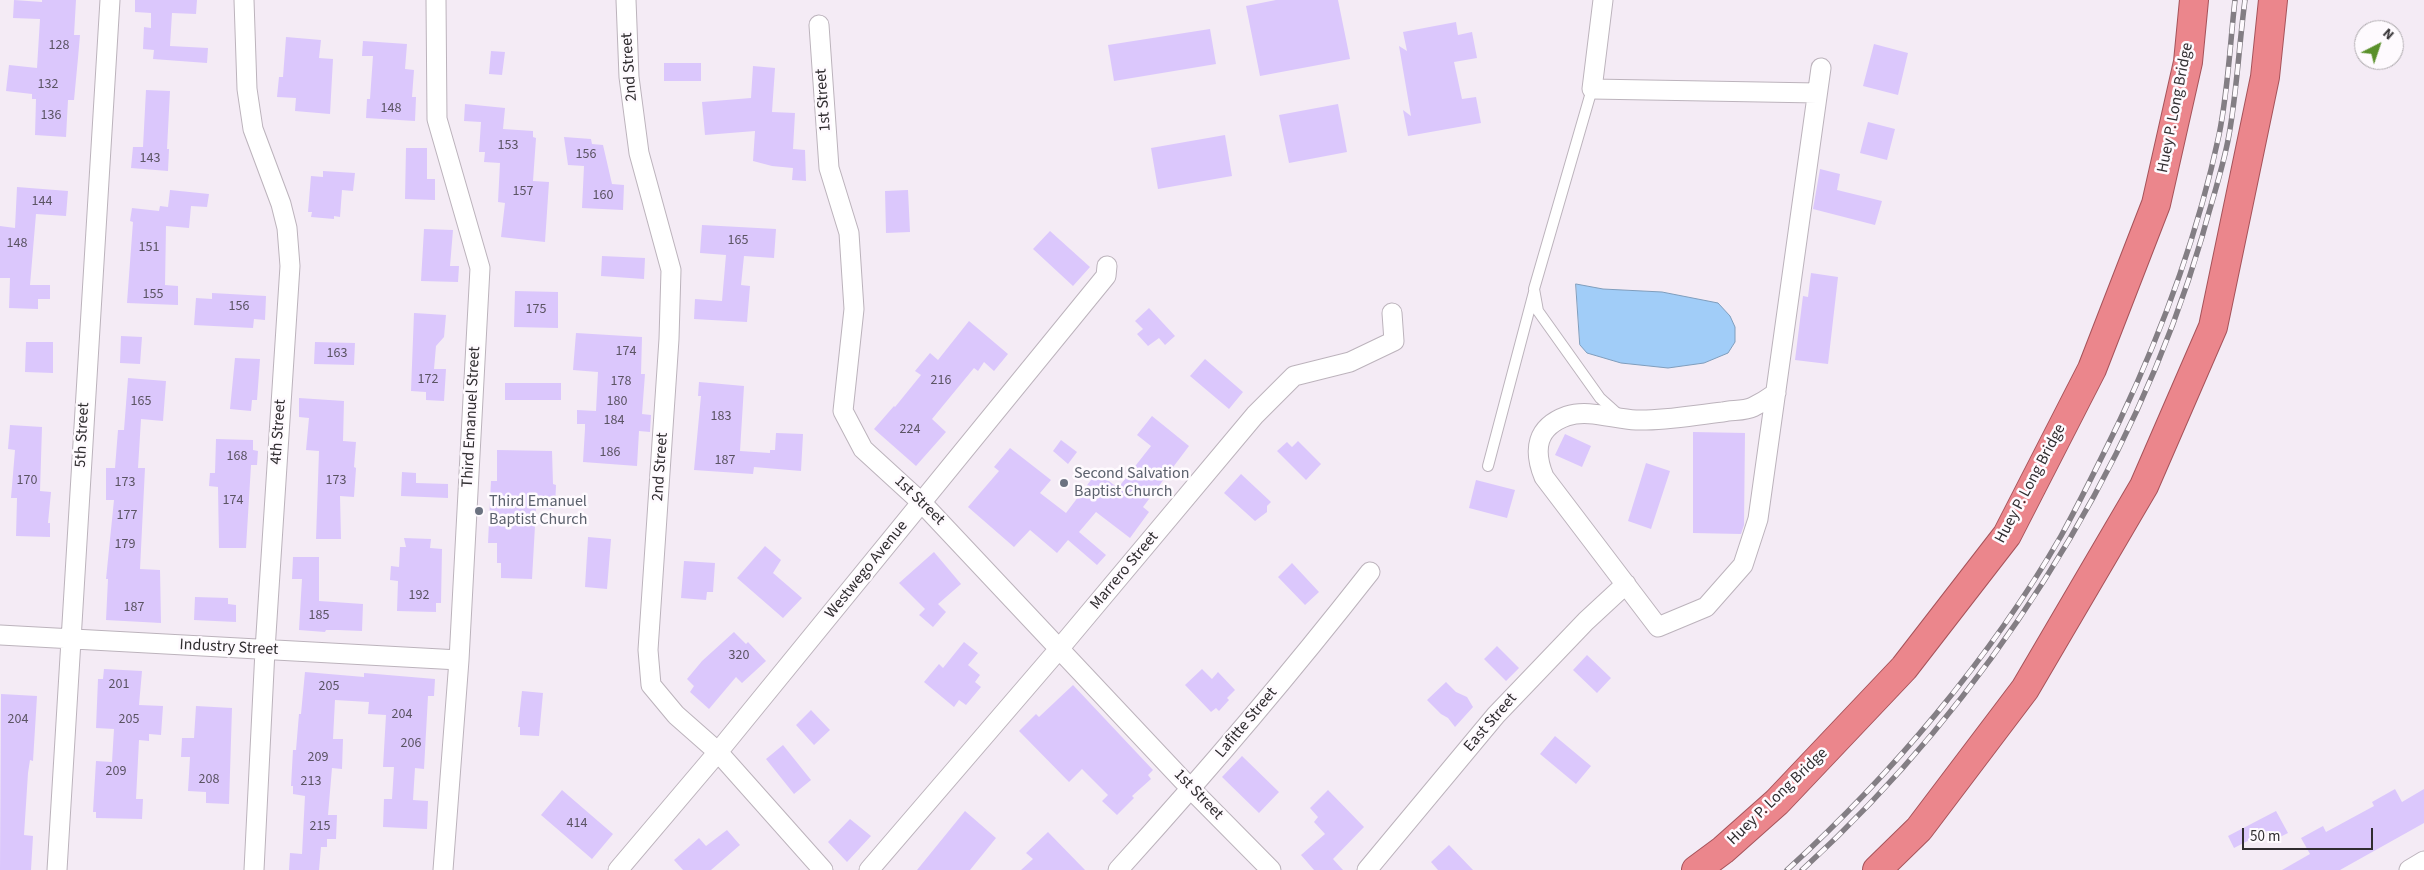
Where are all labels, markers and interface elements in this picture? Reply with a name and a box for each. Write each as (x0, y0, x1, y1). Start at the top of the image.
north arrow (2354, 20, 2404, 70)
text: N (2378, 24, 2398, 45)
street label: 2nd Street (618, 32, 642, 102)
house number: 128 (49, 38, 69, 54)
street label: Huey P. Long Bridge (2154, 41, 2198, 175)
street label: 1st Street (812, 68, 836, 132)
house number: 132 (38, 77, 58, 93)
house number: 148 (381, 101, 401, 117)
house number: 136 (41, 108, 61, 124)
house number: 153 (498, 138, 518, 154)
house number: 156 (576, 147, 596, 163)
house number: 143 (140, 151, 160, 167)
house number: 157 (513, 184, 533, 200)
house number: 160 (593, 188, 613, 204)
house number: 144 (32, 194, 52, 210)
house number: 165 (728, 233, 748, 249)
house number: 148 (7, 236, 27, 252)
house number: 151 (139, 240, 159, 256)
house number: 155 (143, 287, 163, 303)
house number: 156 (229, 299, 249, 315)
house number: 175 (526, 302, 546, 318)
house number: 174 (616, 344, 636, 360)
house number: 163 (327, 346, 347, 362)
street label: Third Emanuel Street (459, 346, 485, 488)
house number: 172 (418, 372, 438, 388)
house number: 216 (931, 373, 951, 389)
house number: 178 (611, 374, 631, 390)
house number: 165 (131, 394, 151, 410)
house number: 180 (607, 394, 627, 410)
street label: 4th Street (267, 399, 291, 465)
street label: 5th Street (72, 402, 94, 468)
house number: 183 (711, 409, 731, 425)
house number: 184 (604, 413, 624, 429)
street label: Huey P. Long Bridge (1992, 421, 2070, 547)
house number: 224 (900, 422, 920, 438)
street label: 2nd Street (649, 432, 673, 502)
house number: 186 (600, 445, 620, 461)
house number: 168 (227, 449, 247, 465)
house number: 187 (715, 453, 735, 469)
place label: Second Salvation Baptist Church (1074, 464, 1189, 502)
street label: 1st Street (890, 472, 948, 530)
house number: 170 (17, 473, 37, 489)
house number: 173 (326, 473, 346, 489)
house number: 173 (115, 475, 135, 491)
marker: Second Salvation Baptist Church (1058, 477, 1070, 489)
place label: Third Emanuel Baptist Church (489, 492, 587, 530)
house number: 174 (223, 493, 243, 509)
marker: Third Emanuel Baptist Church (473, 505, 485, 517)
house number: 177 (117, 508, 137, 524)
street label: Westwego Avenue (822, 517, 912, 623)
street label: Marrero Street (1087, 528, 1163, 614)
house number: 179 (115, 537, 135, 553)
house number: 192 (409, 588, 429, 604)
house number: 187 (124, 600, 144, 616)
house number: 185 (309, 608, 329, 624)
street label: Industry Street (179, 636, 279, 660)
house number: 320 (729, 648, 749, 664)
house number: 201 (109, 677, 129, 693)
house number: 205 (319, 679, 339, 695)
street label: Lafitte Street (1212, 684, 1282, 762)
street label: East Street (1460, 690, 1522, 756)
house number: 204 (392, 707, 412, 723)
house number: 204 (8, 712, 28, 728)
house number: 205 (119, 712, 139, 728)
house number: 206 (401, 736, 421, 752)
street label: Huey P. Long Bridge (1724, 744, 1832, 850)
house number: 209 (308, 750, 328, 766)
house number: 209 (106, 764, 126, 780)
street label: 1st Street (1169, 766, 1227, 824)
house number: 208 (199, 772, 219, 788)
house number: 213 (301, 774, 321, 790)
house number: 414 (567, 816, 587, 832)
scale bar (2244, 818, 2375, 850)
house number: 215 (310, 819, 330, 835)
text: 50 m (2250, 826, 2280, 847)

